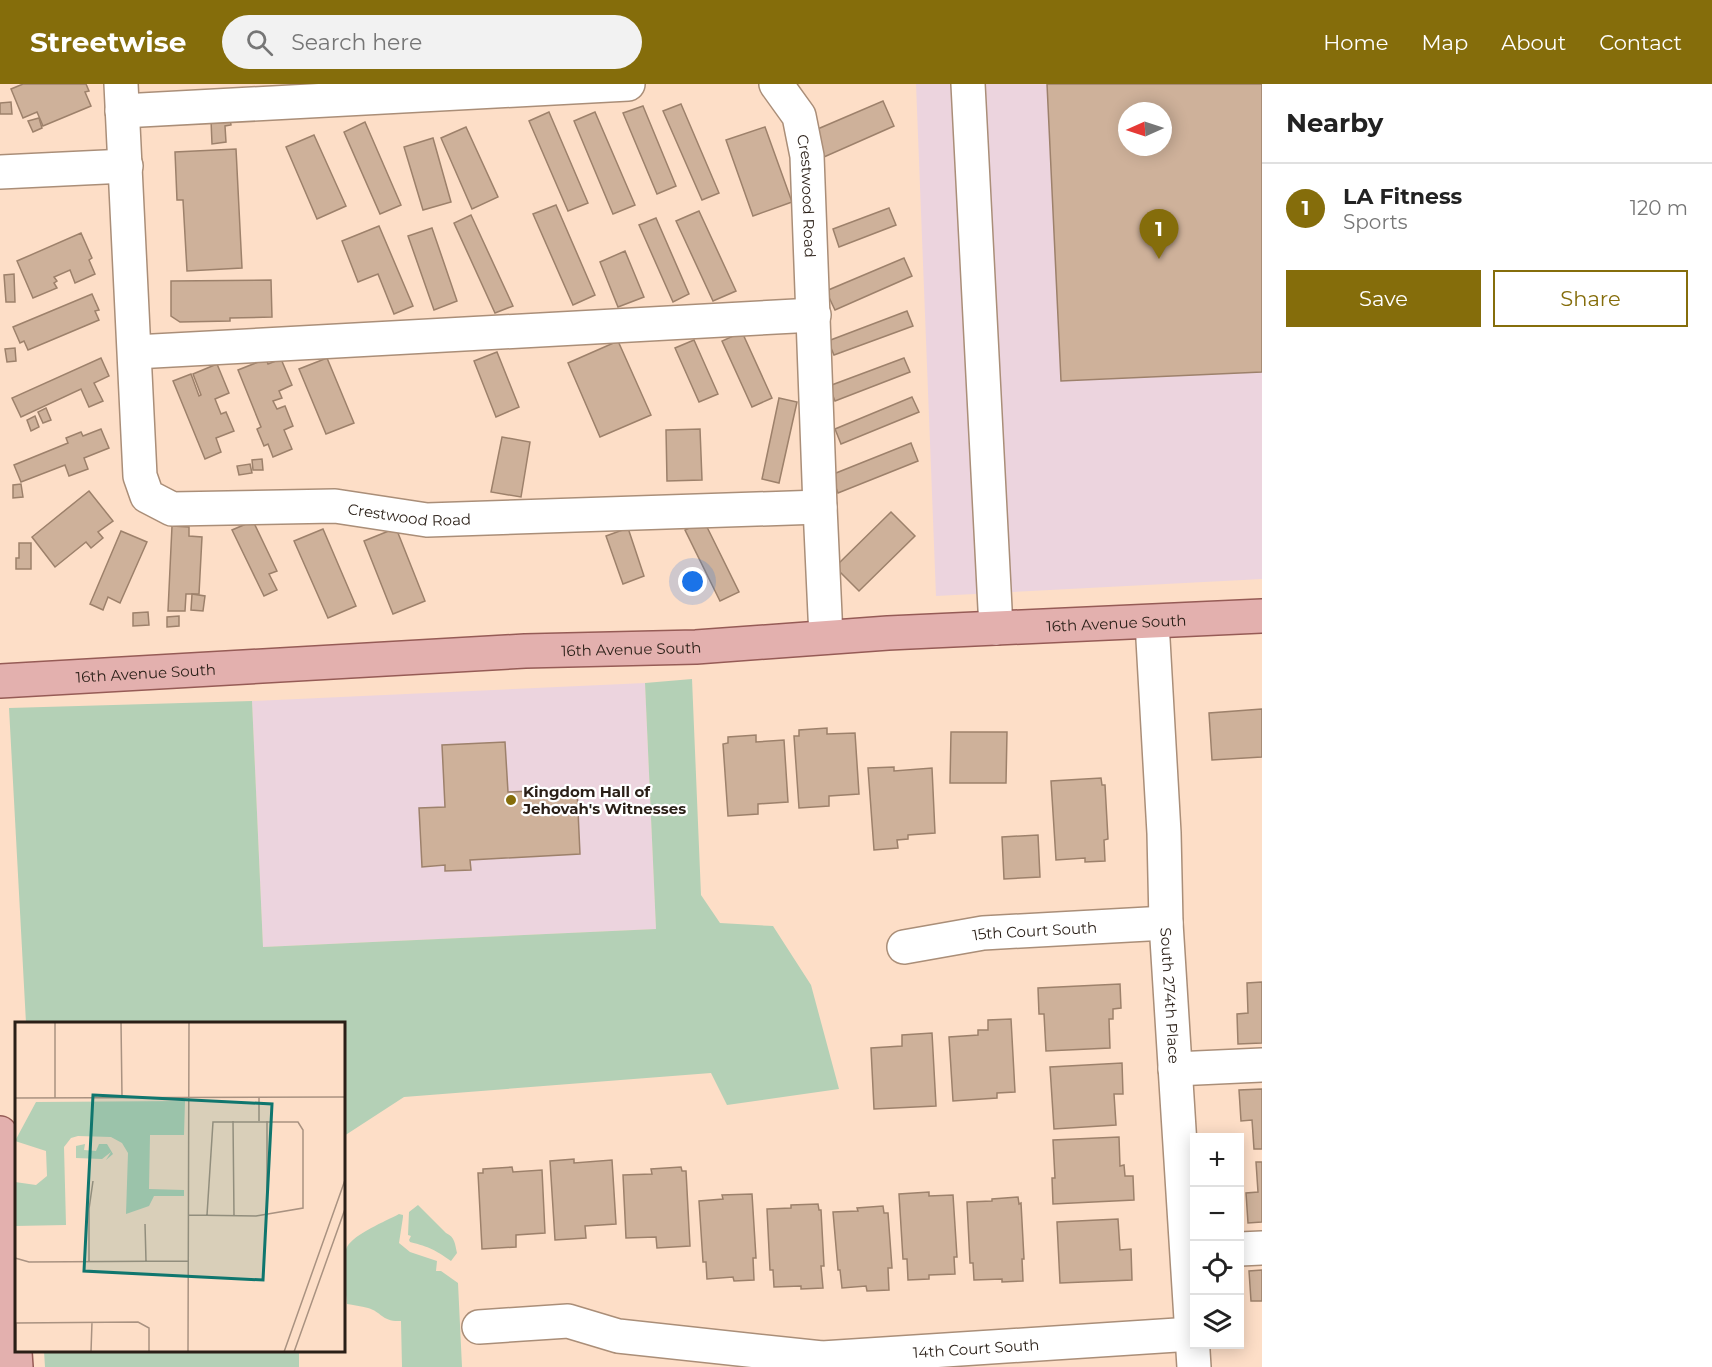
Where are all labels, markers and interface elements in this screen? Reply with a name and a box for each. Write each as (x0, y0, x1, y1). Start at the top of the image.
search box (222, 15, 642, 69)
text: Streetwise (30, 25, 186, 59)
icon: search (243, 26, 276, 59)
text: Search here (291, 29, 422, 56)
text: Home (1323, 30, 1388, 55)
text: Map (1421, 30, 1468, 55)
text: About (1501, 30, 1566, 55)
text: Contact (1599, 30, 1682, 55)
north arrow (1118, 102, 1172, 156)
text: Nearby (1286, 107, 1383, 139)
street label: Crestwood Road (793, 132, 820, 258)
text: LA Fitness (1343, 183, 1462, 210)
text: 1 (1302, 196, 1309, 220)
text: 120 m (1630, 196, 1688, 220)
pin: 1 (1140, 210, 1178, 259)
text: Sports (1343, 210, 1408, 234)
button: Save (1286, 270, 1481, 327)
button: Share (1493, 270, 1688, 327)
street label: Crestwood Road (347, 499, 471, 530)
your location (678, 567, 707, 596)
street label: 16th Avenue South (1046, 610, 1187, 635)
street label: 16th Avenue South (561, 637, 702, 660)
street label: 16th Avenue South (75, 659, 216, 686)
place label: Kingdom Hall of Jehovah's Witnesses (522, 782, 686, 818)
marker: Kingdom Hall of Jehovah's Witnesses (504, 793, 518, 807)
street label: 15th Court South (971, 917, 1098, 944)
street label: South 274th Place (1157, 927, 1184, 1064)
inset map (15, 1022, 345, 1352)
map controls (1190, 1133, 1244, 1349)
button: + (1190, 1133, 1244, 1187)
button: − (1190, 1187, 1244, 1241)
button: locate (1190, 1241, 1244, 1295)
button: layers (1190, 1295, 1244, 1349)
street label: 14th Court South (912, 1334, 1040, 1362)

